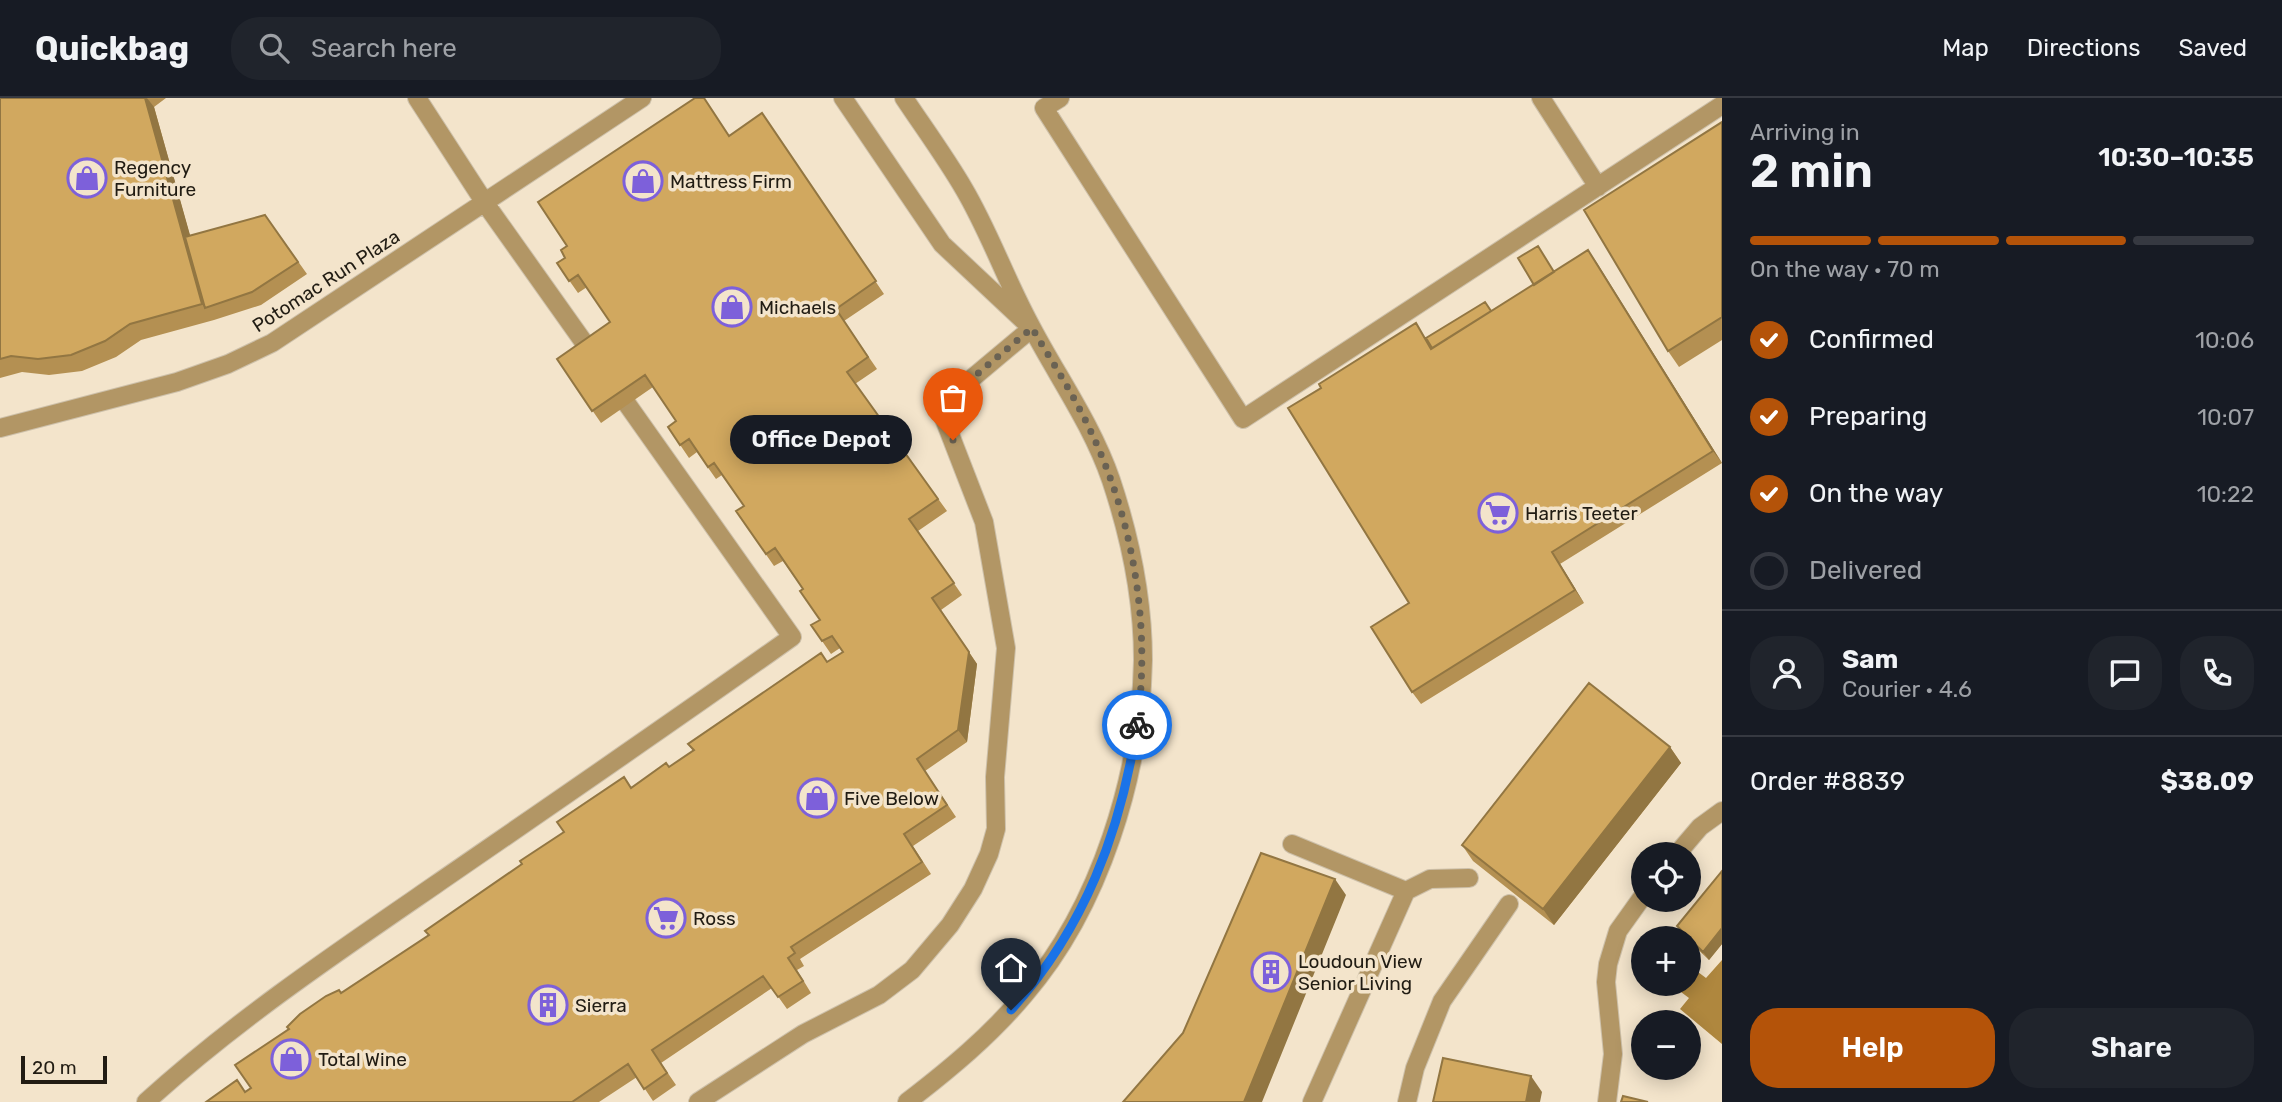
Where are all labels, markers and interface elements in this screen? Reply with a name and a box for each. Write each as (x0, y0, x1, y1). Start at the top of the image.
search box (231, 17, 721, 80)
text: Quickbag (35, 29, 189, 68)
icon: search (255, 29, 293, 67)
text: Search here (311, 33, 457, 64)
text: Map (1942, 34, 1989, 62)
text: Directions (2027, 34, 2140, 62)
text: Saved (2178, 34, 2247, 62)
text: Arriving in (1750, 118, 1860, 146)
text: 10:30–10:35 (2098, 142, 2254, 173)
text: 2 min (1750, 144, 1873, 199)
place label: Regency Furniture (114, 156, 196, 201)
shop icon: Regency Furniture (66, 157, 108, 199)
shop icon: Mattress Firm (622, 160, 664, 202)
place label: Mattress Firm (670, 170, 792, 193)
street label: Potomac Run Plaza (248, 225, 404, 337)
text: On the way · 70 m (1750, 255, 1940, 283)
shop icon: Michaels (711, 286, 753, 328)
place label: Michaels (759, 296, 836, 319)
icon: check (1750, 321, 1788, 359)
text: Confirmed (1809, 324, 1934, 355)
text: 10:06 (2195, 326, 2254, 354)
pin (923, 368, 983, 440)
icon: bag (934, 379, 972, 417)
icon: check (1750, 398, 1788, 436)
text: Preparing (1809, 401, 1927, 432)
text: 10:07 (2197, 403, 2254, 431)
callout: Office Depot (729, 416, 911, 464)
text: Office Depot (752, 425, 891, 453)
icon: check (1750, 475, 1788, 513)
text: On the way (1809, 478, 1943, 509)
text: 10:22 (2197, 480, 2254, 508)
supermarket icon: Harris Teeter (1477, 492, 1519, 534)
place label: Harris Teeter (1525, 502, 1638, 525)
text: Delivered (1809, 555, 1922, 586)
button: person (1750, 636, 1824, 710)
button: chat (2088, 636, 2162, 710)
button: phone (2180, 636, 2254, 710)
text: Sam (1842, 644, 1898, 675)
text: Courier · 4.6 (1842, 675, 1972, 703)
courier (1102, 690, 1172, 760)
icon: bike (1118, 706, 1156, 744)
text: Order #8839 (1750, 766, 1905, 797)
text: $38.09 (2160, 766, 2254, 797)
shop icon: Five Below (796, 777, 838, 819)
place label: Five Below (844, 787, 939, 810)
map controls (1631, 842, 1701, 1080)
button: locate (1631, 842, 1701, 912)
supermarket icon: Ross (645, 897, 687, 939)
place label: Ross (693, 907, 736, 930)
button: + (1631, 926, 1701, 996)
pin (981, 938, 1041, 1010)
icon: home (992, 949, 1030, 987)
place label: Loudoun View Senior Living (1298, 950, 1423, 995)
building icon: Loudoun View Senior Living (1250, 951, 1292, 993)
building icon: Sierra (527, 984, 569, 1026)
place label: Sierra (575, 994, 627, 1017)
button: Help (1750, 1008, 1995, 1088)
button: Share (2009, 1008, 2254, 1088)
button: − (1631, 1010, 1701, 1080)
shop icon: Total Wine (270, 1038, 312, 1080)
place label: Total Wine (318, 1048, 407, 1071)
scale bar (21, 1053, 107, 1085)
text: 20 m (32, 1056, 77, 1079)

